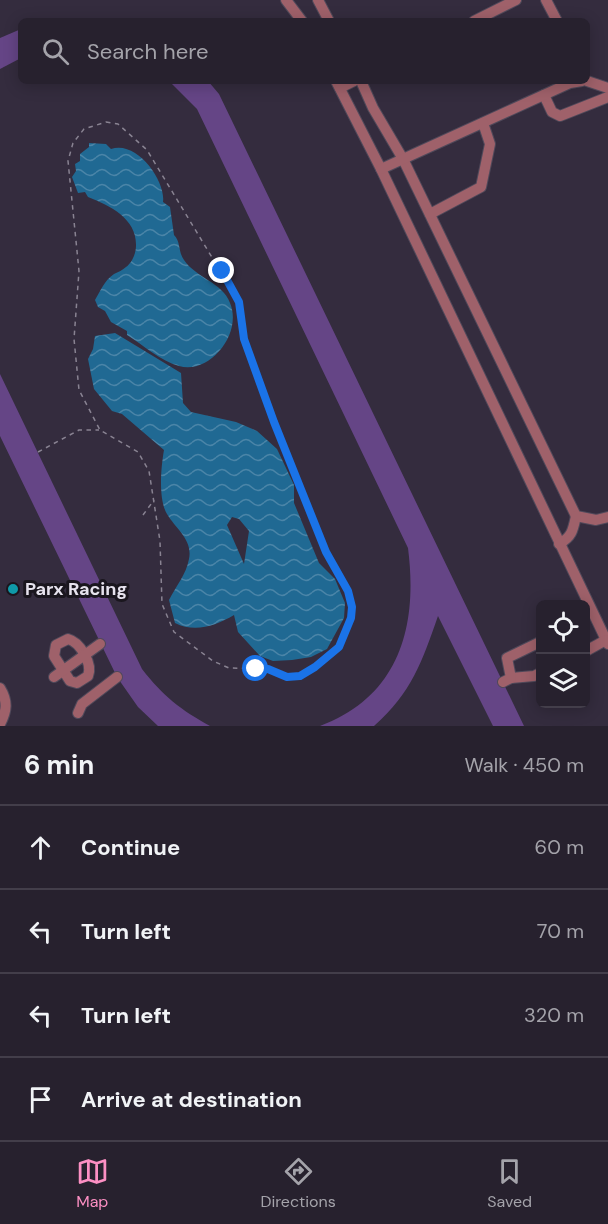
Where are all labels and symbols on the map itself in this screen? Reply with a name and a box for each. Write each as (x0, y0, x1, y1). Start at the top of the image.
route end (208, 257, 234, 283)
place label: Parx Racing (25, 577, 127, 601)
marker: Parx Racing (6, 582, 20, 596)
route start (242, 655, 268, 681)

